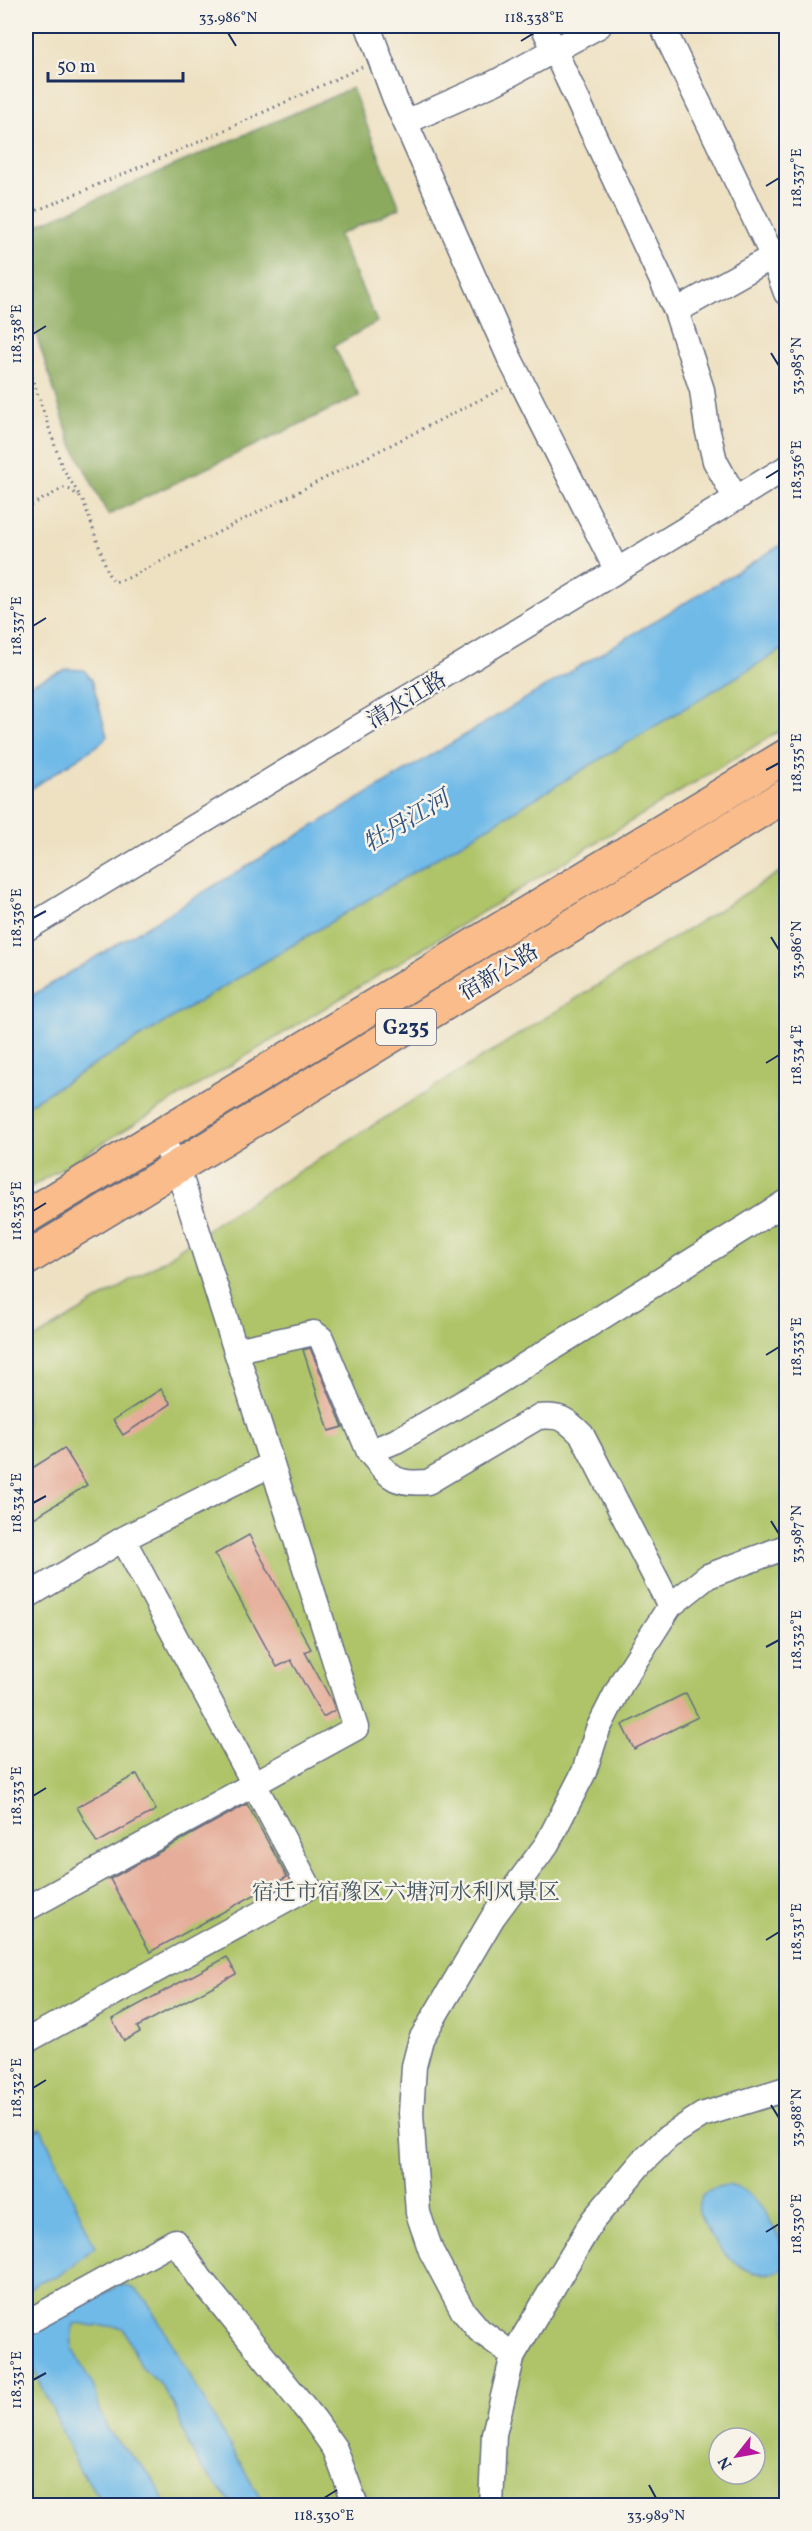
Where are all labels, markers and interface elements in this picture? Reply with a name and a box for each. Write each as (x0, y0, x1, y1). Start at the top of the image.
text: 33.986°N (199, 8, 257, 29)
text: 118.338°E (504, 8, 564, 29)
scale bar (48, 45, 183, 83)
text: 50 m (57, 55, 96, 80)
text: 118.337°E (787, 148, 808, 208)
text: 118.338°E (7, 304, 28, 364)
text: 33.985°N (787, 337, 808, 395)
text: 118.336°E (787, 440, 808, 500)
text: 118.337°E (7, 596, 28, 656)
street label: 清水江路 (362, 665, 453, 737)
text: 118.335°E (787, 733, 808, 793)
water label: 牡丹江河 (357, 781, 460, 862)
text: 118.336°E (7, 888, 28, 948)
text: 33.986°N (787, 921, 808, 979)
street label: 宿新公路 (454, 937, 545, 1009)
road number: G235 (376, 1009, 436, 1045)
text: 118.334°E (787, 1025, 808, 1085)
text: 118.335°E (7, 1181, 28, 1241)
text: 118.333°E (787, 1317, 808, 1377)
text: 118.334°E (7, 1473, 28, 1533)
text: 33.987°N (787, 1505, 808, 1563)
text: 118.332°E (787, 1610, 808, 1670)
text: 118.333°E (7, 1766, 28, 1826)
park label: 宿迁市宿豫区六塘河水利风景区 (252, 1878, 560, 1909)
text: 118.331°E (787, 1903, 808, 1961)
text: 118.332°E (7, 2058, 28, 2118)
text: 33.988°N (787, 2089, 808, 2147)
text: 118.330°E (787, 2194, 808, 2254)
text: 118.331°E (7, 2351, 28, 2409)
north arrow (707, 2426, 767, 2486)
text: N (713, 2452, 738, 2473)
text: 118.330°E (294, 2506, 354, 2527)
text: 33.989°N (627, 2506, 685, 2527)

